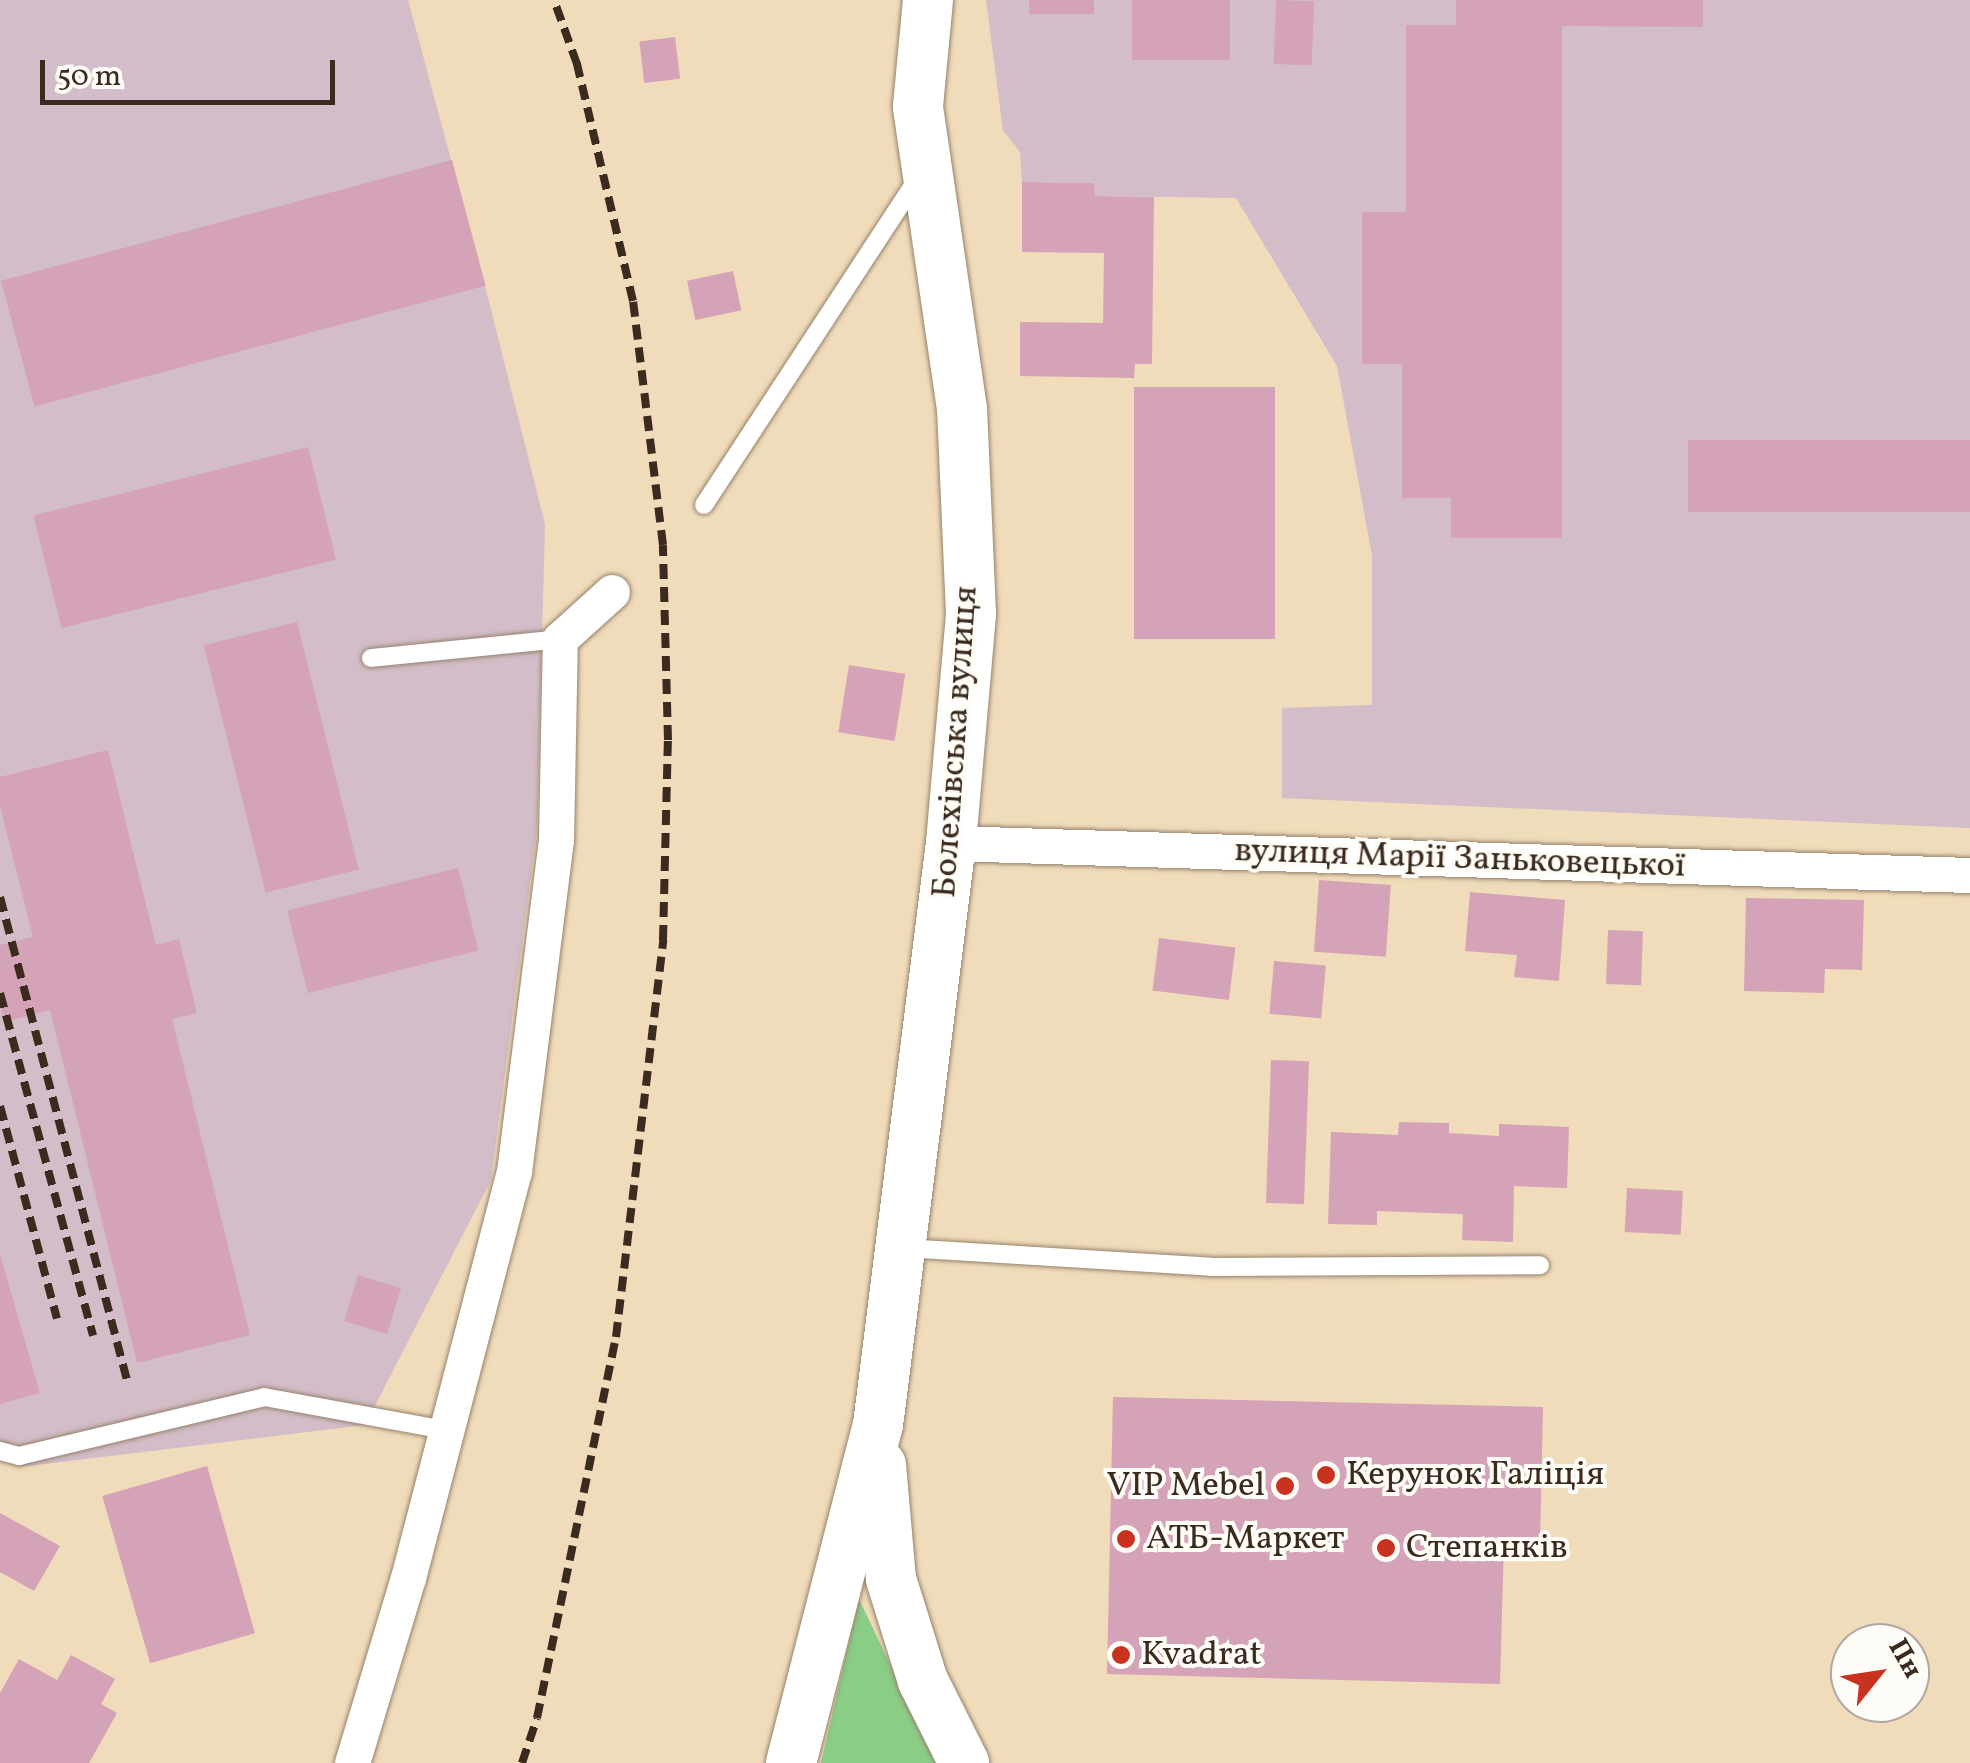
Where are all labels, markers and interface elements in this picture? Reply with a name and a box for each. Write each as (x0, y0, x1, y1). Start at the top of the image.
scale bar (45, 40, 340, 102)
text: 50 m (57, 56, 121, 98)
street label: Болехівська вулиця (924, 585, 988, 899)
street label: вулиця Марії Заньковецької (1234, 830, 1686, 888)
place label: Керунок Галіція (1346, 1454, 1604, 1496)
marker: Керунок Галіція (1315, 1464, 1337, 1486)
place label: VIP Mebel (1107, 1465, 1265, 1507)
marker: VIP Mebel (1274, 1475, 1296, 1497)
place label: АТБ-Маркет (1146, 1518, 1344, 1560)
place label: Степанків (1406, 1527, 1568, 1569)
marker: АТБ-Маркет (1115, 1528, 1137, 1550)
marker: Степанків (1375, 1537, 1397, 1559)
north arrow (1830, 1623, 1930, 1723)
text: Пн (1878, 1632, 1932, 1686)
place label: Kvadrat (1141, 1634, 1262, 1676)
marker: Kvadrat (1110, 1644, 1132, 1666)

